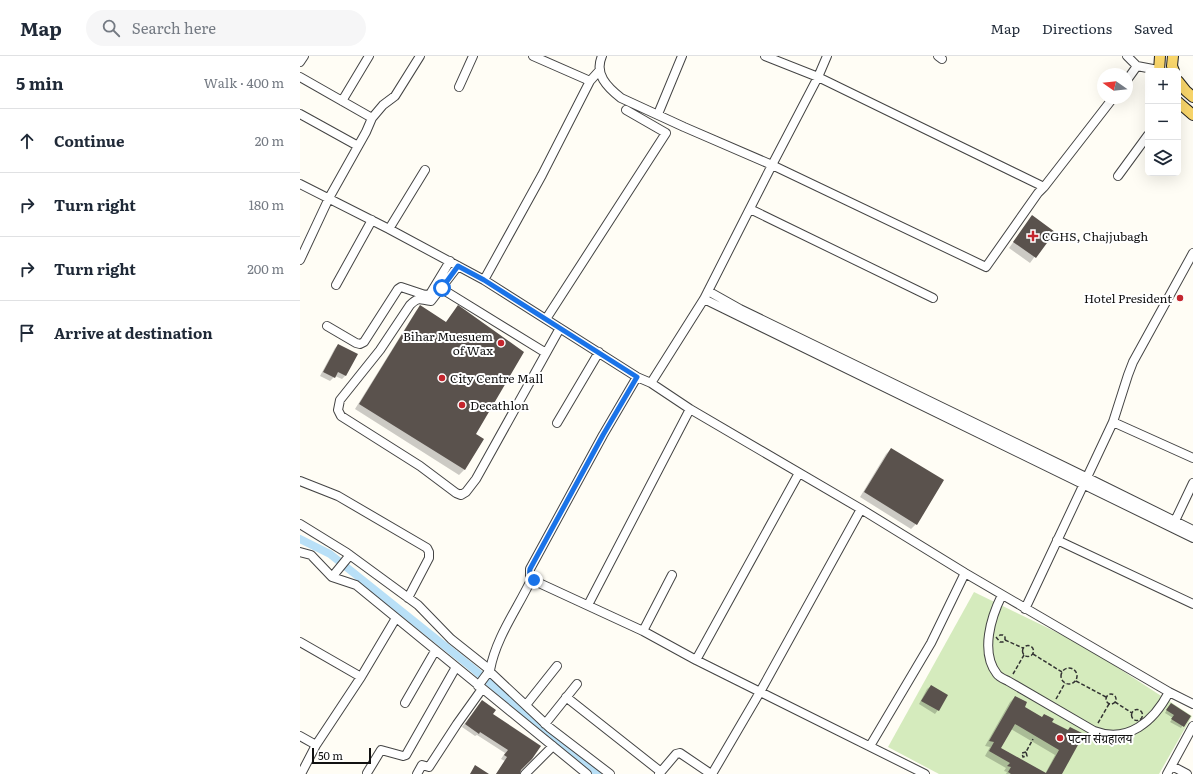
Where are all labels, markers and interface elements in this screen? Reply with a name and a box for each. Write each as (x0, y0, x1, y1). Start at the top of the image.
search box (86, 10, 366, 46)
text: Map (20, 14, 62, 42)
text: Search here (132, 16, 216, 39)
icon: search (100, 17, 122, 39)
text: Map (990, 18, 1020, 38)
text: Directions (1042, 18, 1112, 38)
text: Saved (1134, 18, 1173, 38)
north arrow (1097, 68, 1133, 104)
map controls (1145, 68, 1181, 176)
button: + (1145, 68, 1181, 104)
text: 5 min (16, 70, 64, 95)
text: Walk · 400 m (204, 73, 284, 92)
button: − (1145, 104, 1181, 140)
text: Continue (54, 129, 124, 152)
icon: ahead (16, 130, 38, 152)
text: 20 m (255, 131, 284, 150)
button: layers (1145, 140, 1181, 176)
text: Turn right (54, 193, 136, 216)
icon: right (16, 194, 38, 216)
text: 180 m (249, 195, 284, 214)
place label: CGHS, Chajjubagh (1042, 227, 1148, 245)
marker: CGHS, Chajjubagh (1027, 230, 1039, 242)
text: Turn right (54, 257, 136, 280)
icon: right (16, 258, 38, 280)
text: 200 m (247, 259, 284, 278)
route start (433, 279, 451, 297)
place label: Hotel President (1084, 289, 1172, 307)
marker: Hotel President (1175, 293, 1185, 303)
text: Arrive at destination (54, 321, 213, 344)
icon: arrive (16, 322, 38, 344)
place label: Bihar Muesuem of Wax (403, 327, 493, 359)
marker: Bihar Muesuem of Wax (496, 338, 506, 348)
place label: City Centre Mall (450, 369, 543, 387)
marker: City Centre Mall (437, 373, 447, 383)
place label: Decathlon (470, 396, 529, 414)
marker: Decathlon (457, 400, 467, 410)
route end (525, 571, 543, 589)
place label: पटना संग्रहालय (1068, 729, 1134, 747)
marker: पटना संग्रहालय (1055, 733, 1065, 743)
scale bar (312, 746, 371, 765)
text: 50 m (318, 747, 343, 763)

